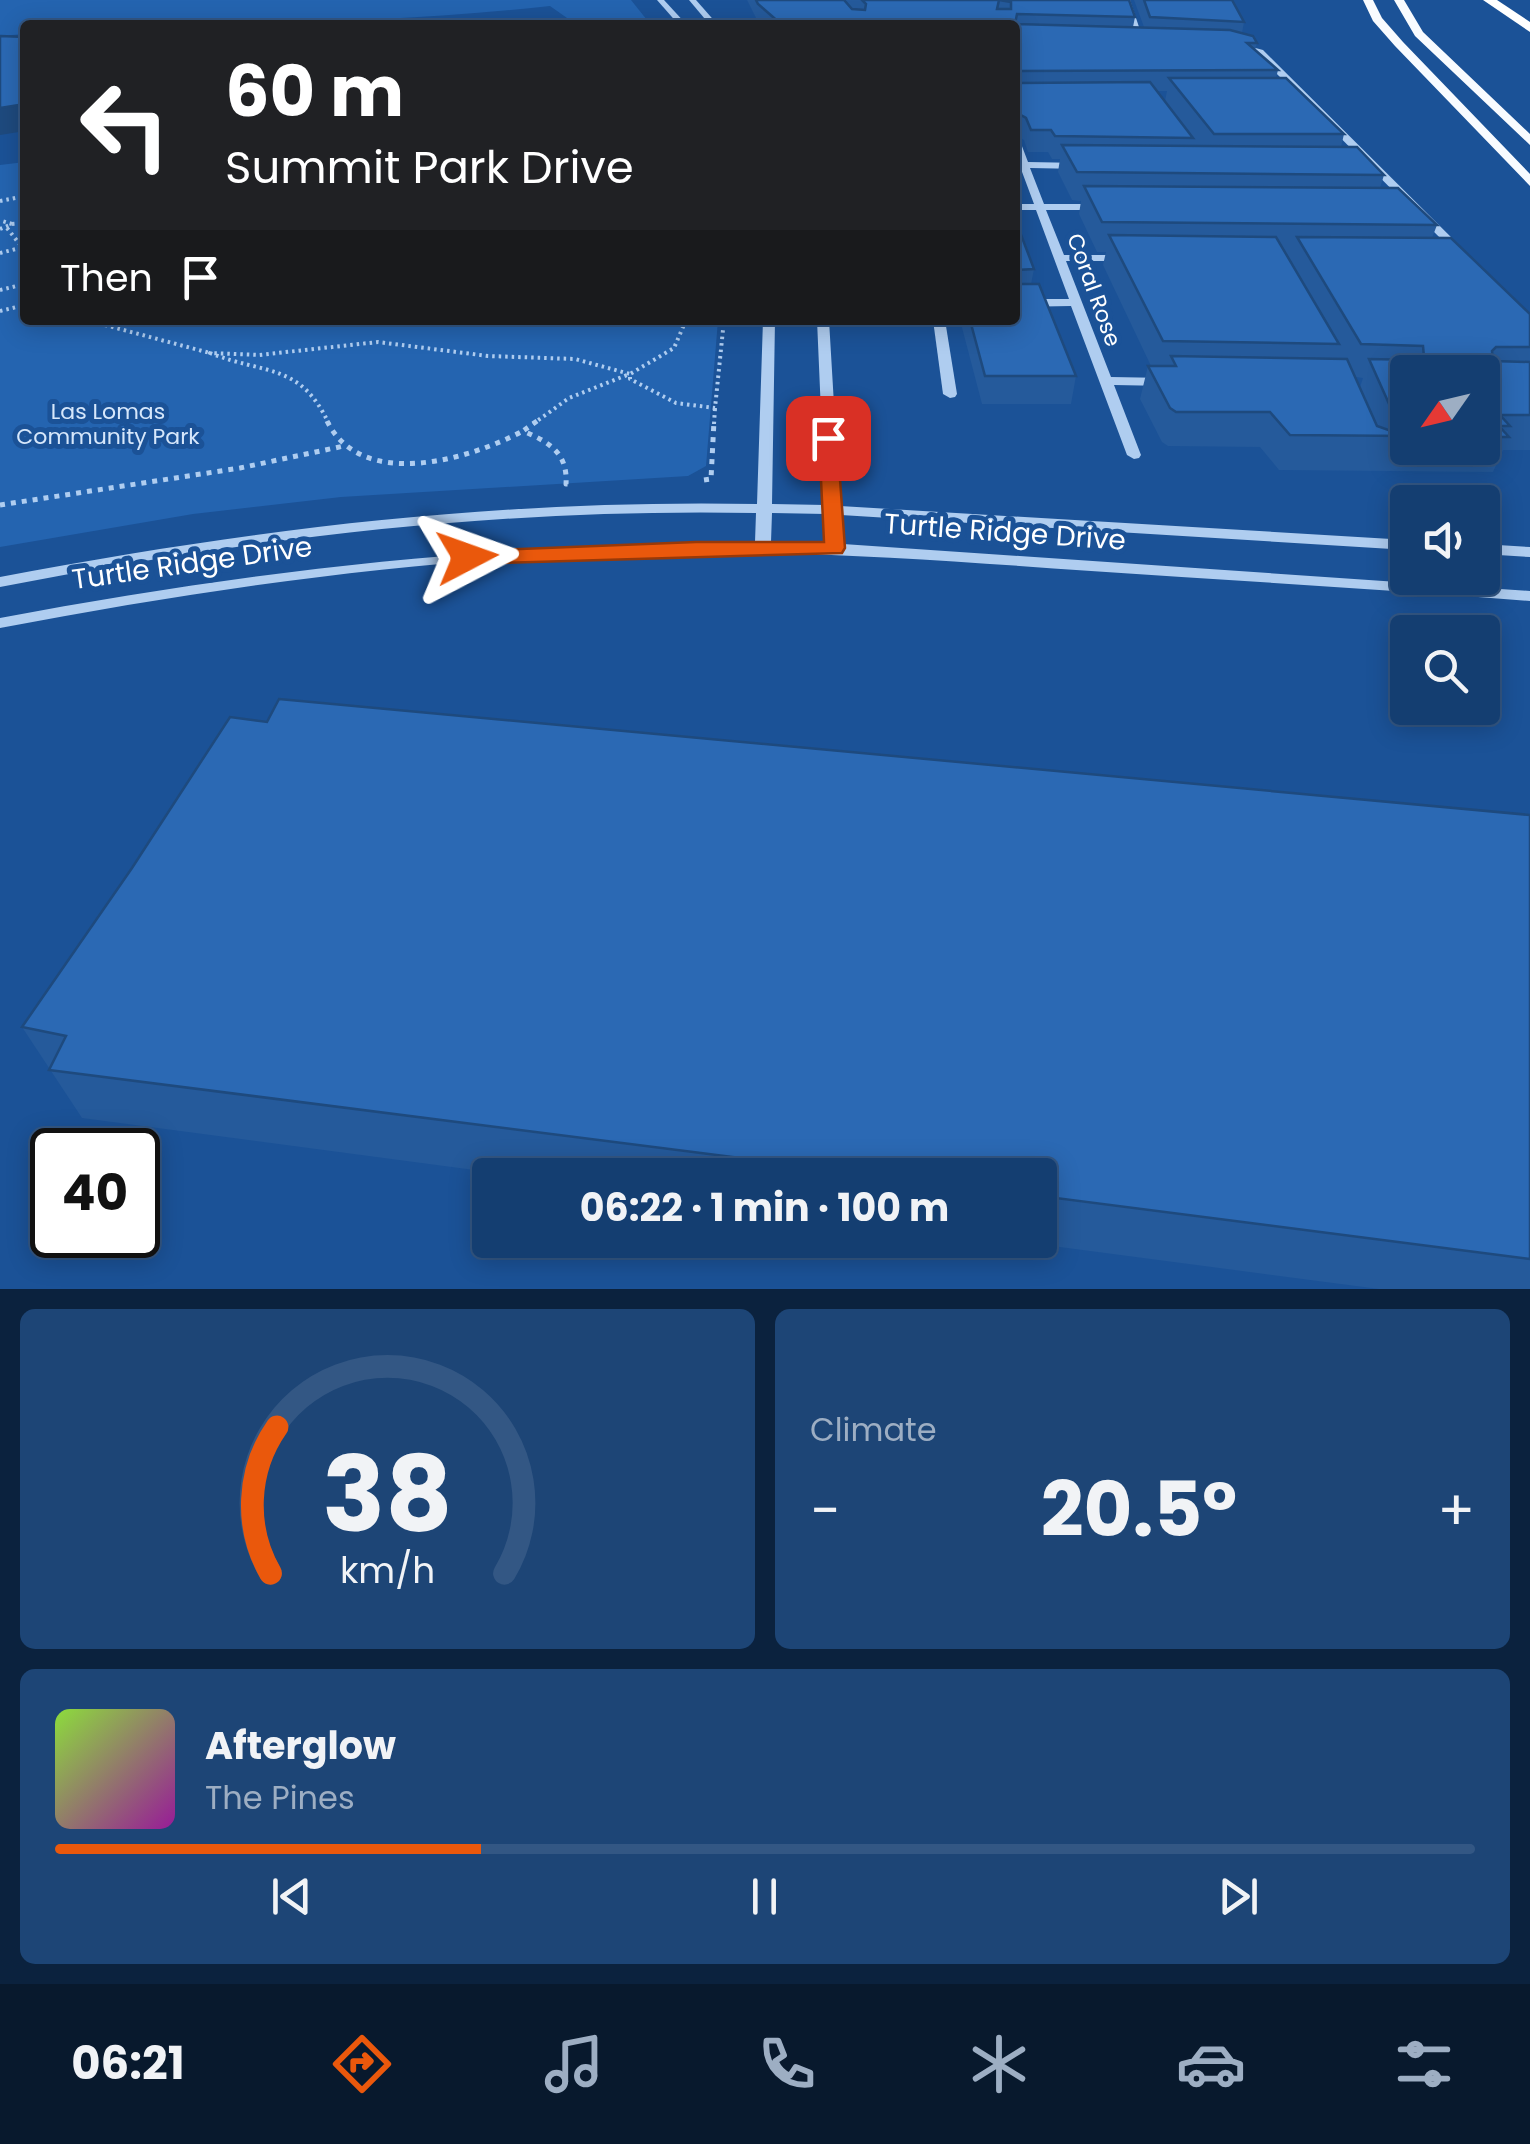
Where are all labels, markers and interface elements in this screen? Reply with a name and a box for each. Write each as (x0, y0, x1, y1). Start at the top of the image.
text: 60 m (225, 42, 404, 141)
icon: left (60, 60, 190, 190)
text: Summit Park Drive (225, 136, 634, 199)
street label: Coral Rose (1059, 229, 1129, 351)
icon: arrive (173, 250, 228, 305)
text: Then (60, 251, 153, 304)
north arrow (1390, 355, 1500, 465)
map controls (1390, 355, 1500, 725)
park label: Las Lomas Community Park (16, 396, 200, 452)
pin (786, 396, 871, 481)
icon: arrive (801, 411, 856, 466)
button: sound (1390, 485, 1500, 595)
street label: Turtle Ridge Drive (883, 504, 1127, 560)
position arrow (415, 505, 519, 609)
street label: Turtle Ridge Drive (69, 527, 315, 599)
button: search (1390, 615, 1500, 725)
speed limit sign: 40 (30, 1128, 160, 1258)
text: 06:22 · 1 min · 100 m (580, 1181, 949, 1234)
text: Climate (810, 1407, 937, 1452)
text: 38 (322, 1422, 453, 1567)
text: 20.5° (1041, 1457, 1237, 1562)
text: − (810, 1472, 840, 1549)
text: + (1437, 1472, 1475, 1549)
text: km/h (340, 1545, 435, 1596)
text: Afterglow (205, 1719, 396, 1772)
text: The Pines (205, 1775, 355, 1820)
icon: previous (264, 1869, 319, 1924)
icon: pause (737, 1869, 792, 1924)
icon: next (1211, 1869, 1266, 1924)
icon: directions (327, 2029, 397, 2099)
icon: music (539, 2029, 609, 2099)
icon: phone (752, 2029, 822, 2099)
icon: climate (964, 2029, 1034, 2099)
icon: car (1176, 2029, 1246, 2099)
icon: filters (1389, 2029, 1459, 2099)
text: 06:21 (71, 2032, 185, 2095)

